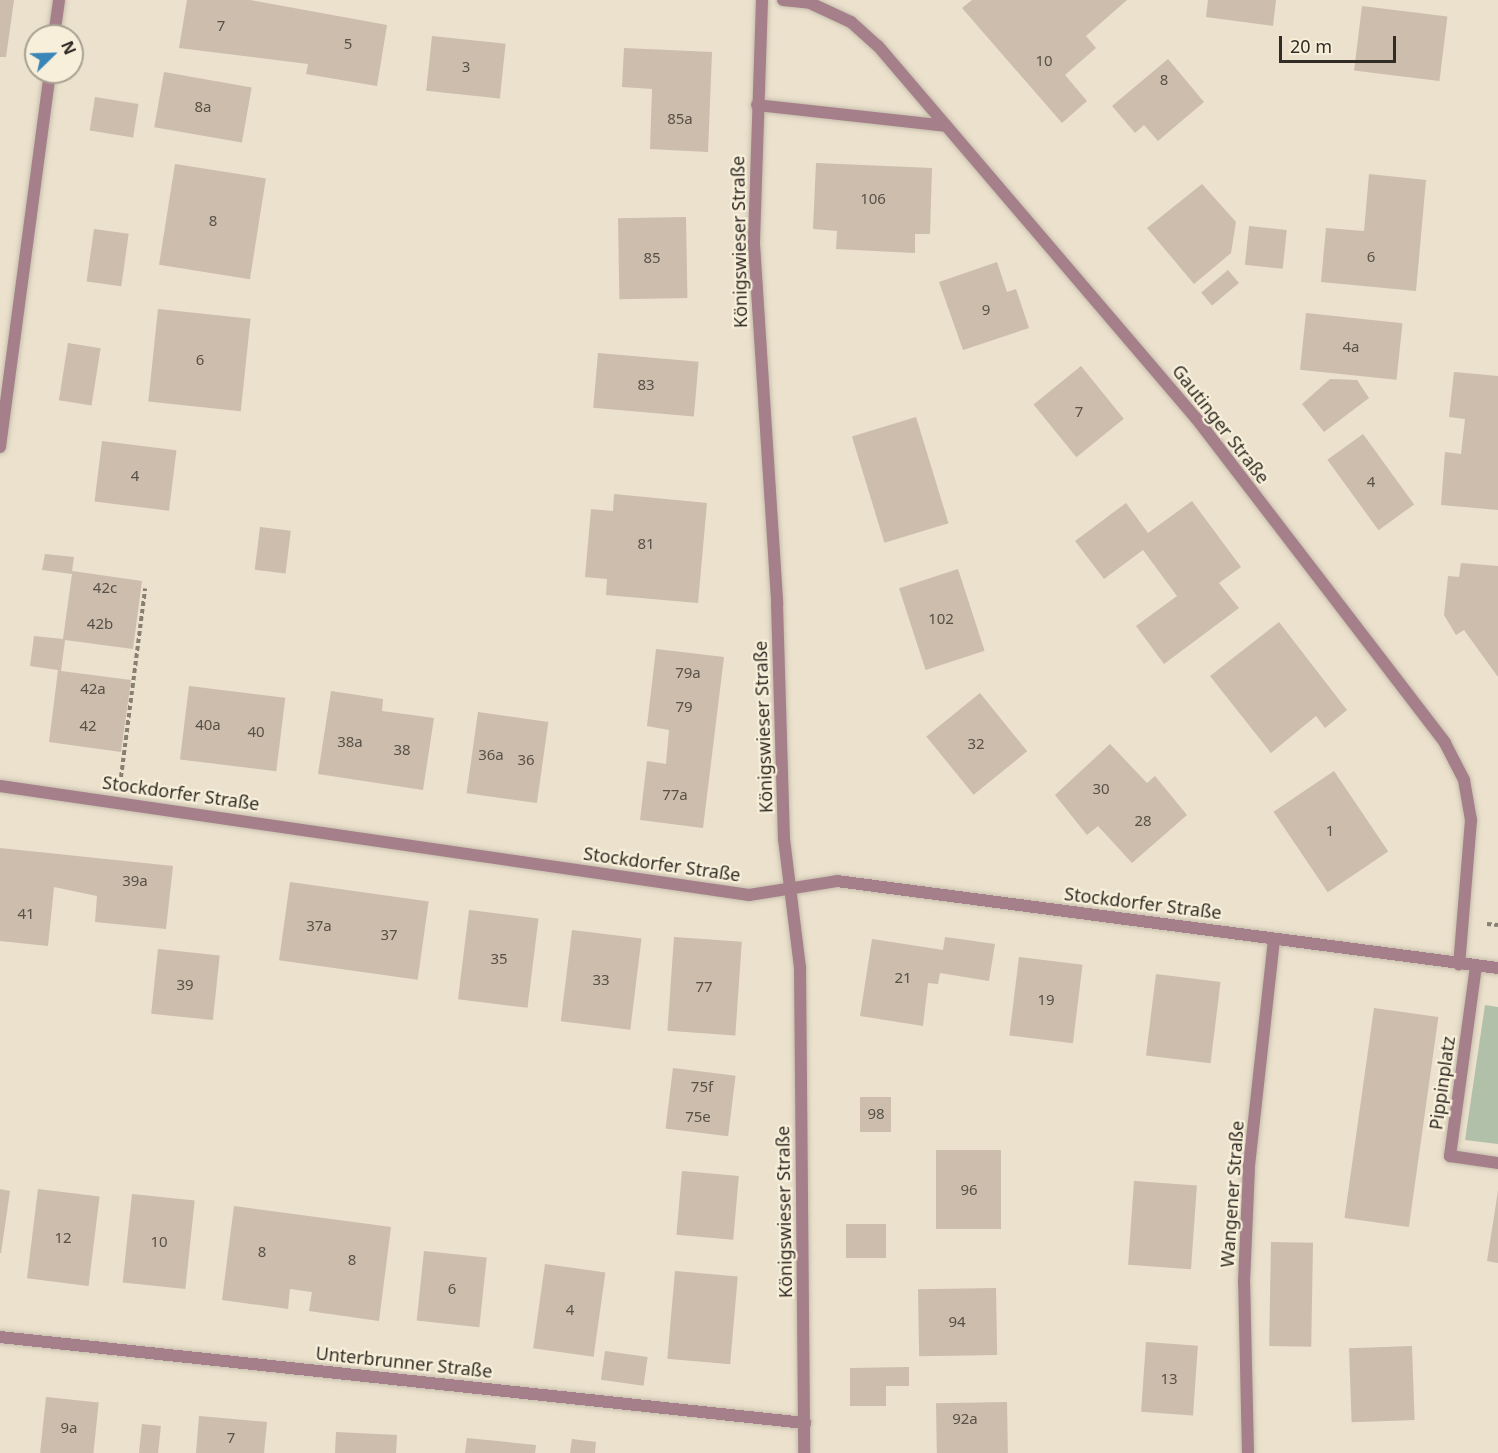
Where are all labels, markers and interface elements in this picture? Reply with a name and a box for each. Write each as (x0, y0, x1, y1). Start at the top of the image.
house number: 7 (217, 17, 225, 35)
north arrow (24, 24, 84, 84)
scale bar (1282, 24, 1399, 62)
text: 20 m (1290, 34, 1332, 58)
house number: 5 (344, 35, 352, 53)
text: N (56, 37, 81, 58)
house number: 10 (1035, 52, 1053, 70)
house number: 3 (462, 58, 470, 76)
house number: 8 (1160, 71, 1168, 89)
house number: 8a (195, 98, 211, 116)
house number: 85a (667, 110, 693, 128)
street label: Königswieser Straße (727, 156, 751, 328)
house number: 106 (860, 190, 886, 208)
house number: 8 (209, 212, 217, 230)
house number: 6 (1367, 248, 1375, 266)
house number: 85 (643, 249, 661, 267)
house number: 9 (982, 301, 990, 319)
house number: 4a (1343, 338, 1359, 356)
house number: 6 (196, 351, 204, 369)
street label: Gautinger Straße (1168, 360, 1274, 488)
house number: 83 (637, 376, 655, 394)
house number: 7 (1075, 403, 1083, 421)
house number: 4 (131, 467, 139, 485)
house number: 4 (1367, 473, 1375, 491)
house number: 81 (637, 535, 655, 553)
house number: 42c (93, 579, 117, 597)
house number: 102 (928, 610, 954, 628)
house number: 42b (87, 615, 113, 633)
street label: Königswieser Straße (749, 640, 777, 814)
house number: 79a (675, 664, 701, 682)
house number: 42a (80, 680, 106, 698)
house number: 79 (675, 698, 693, 716)
house number: 40a (195, 716, 221, 734)
house number: 42 (79, 717, 97, 735)
house number: 40 (247, 723, 265, 741)
house number: 38a (337, 733, 363, 751)
house number: 32 (967, 735, 985, 753)
house number: 38 (393, 741, 411, 759)
house number: 36a (478, 746, 504, 764)
house number: 36 (517, 751, 535, 769)
street label: Stockdorfer Straße (101, 771, 261, 815)
house number: 30 (1092, 780, 1110, 798)
house number: 77a (662, 786, 688, 804)
house number: 28 (1134, 812, 1152, 830)
house number: 1 (1326, 822, 1334, 840)
street label: Stockdorfer Straße (582, 842, 742, 886)
house number: 39a (122, 872, 148, 890)
street label: Stockdorfer Straße (1063, 883, 1223, 923)
house number: 41 (17, 905, 35, 923)
house number: 37a (306, 917, 332, 935)
house number: 37 (380, 926, 398, 944)
house number: 35 (490, 950, 508, 968)
house number: 21 (894, 969, 912, 987)
house number: 33 (592, 971, 610, 989)
house number: 39 (176, 976, 194, 994)
house number: 77 (695, 978, 713, 996)
house number: 19 (1037, 991, 1055, 1009)
street label: Pippinplatz (1425, 1035, 1459, 1131)
house number: 75f (691, 1078, 713, 1096)
house number: 98 (867, 1105, 885, 1123)
house number: 75e (685, 1108, 711, 1126)
street label: Wangener Straße (1216, 1120, 1248, 1268)
street label: Königswieser Straße (772, 1126, 796, 1298)
house number: 96 (960, 1181, 978, 1199)
house number: 12 (54, 1229, 72, 1247)
house number: 10 (150, 1233, 168, 1251)
house number: 8 (258, 1243, 266, 1261)
house number: 8 (348, 1251, 356, 1269)
house number: 6 (448, 1280, 456, 1298)
house number: 4 (566, 1301, 574, 1319)
house number: 94 (948, 1313, 966, 1331)
street label: Unterbrunner Straße (315, 1342, 493, 1382)
house number: 13 (1160, 1370, 1178, 1388)
house number: 92a (952, 1410, 978, 1428)
house number: 9a (61, 1419, 77, 1437)
house number: 7 (227, 1429, 235, 1447)

